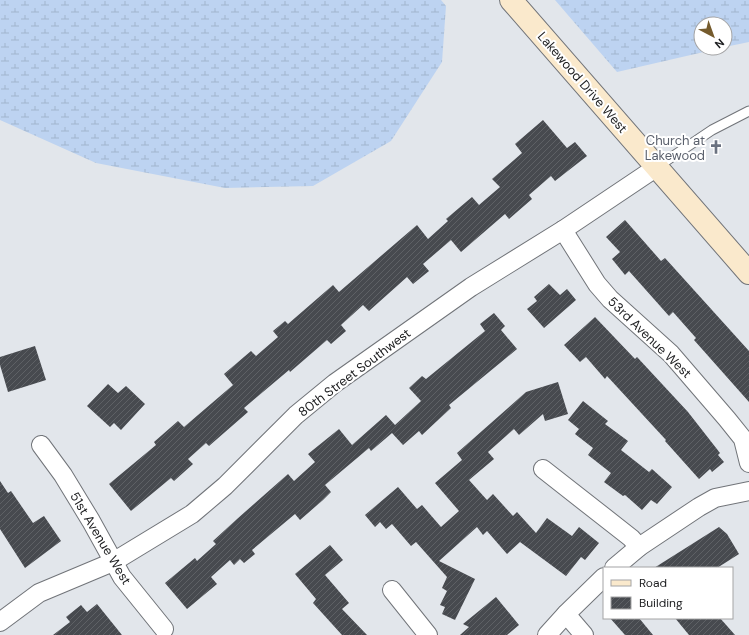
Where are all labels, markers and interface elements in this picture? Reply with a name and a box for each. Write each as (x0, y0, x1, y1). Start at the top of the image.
north arrow (693, 16, 733, 56)
street label: Lakewood Drive West (534, 28, 631, 136)
text: N (712, 36, 727, 51)
place label: Church at Lakewood (645, 132, 705, 164)
church icon: Church at Lakewood (708, 139, 724, 155)
street label: 53rd Avenue West (604, 293, 695, 382)
street label: 80th Street Southwest (295, 324, 414, 420)
street label: 51st Avenue West (66, 489, 135, 588)
legend (603, 567, 733, 619)
text: Road (639, 575, 667, 591)
text: Building (639, 595, 683, 611)

